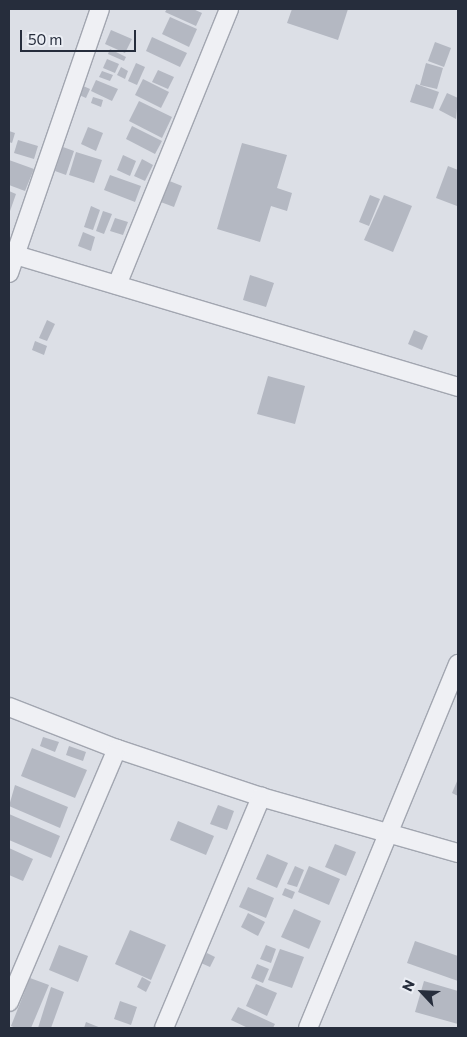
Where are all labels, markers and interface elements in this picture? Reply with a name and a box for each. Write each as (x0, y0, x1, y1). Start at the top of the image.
scale bar (22, 20, 139, 52)
text: 50 m (28, 30, 62, 48)
north arrow (397, 967, 447, 1017)
text: N (398, 977, 418, 994)

